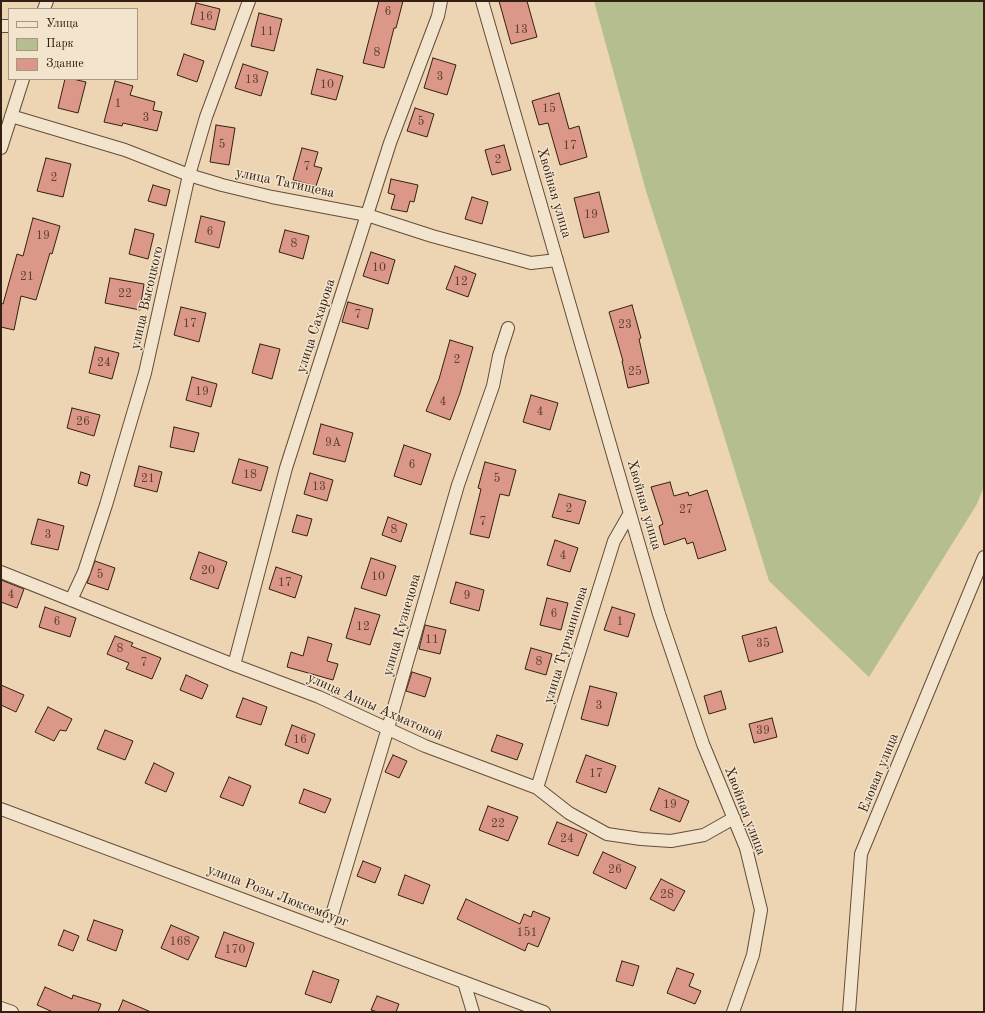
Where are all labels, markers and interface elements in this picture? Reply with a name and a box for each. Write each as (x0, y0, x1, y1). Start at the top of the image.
house number: 6 (385, 5, 391, 19)
legend (8, 8, 138, 80)
house number: 16 (199, 10, 213, 24)
text: Улица (46, 18, 79, 30)
house number: 13 (514, 23, 528, 37)
house number: 11 (260, 25, 274, 39)
text: Парк (46, 38, 74, 50)
house number: 8 (374, 46, 380, 60)
text: Здание (46, 58, 84, 70)
house number: 3 (437, 70, 443, 84)
house number: 13 (245, 73, 259, 87)
house number: 10 (320, 78, 334, 92)
house number: 1 (115, 97, 121, 111)
house number: 15 (542, 102, 556, 116)
house number: 3 (143, 111, 149, 125)
house number: 5 (418, 115, 424, 129)
house number: 5 (219, 138, 225, 152)
house number: 17 (563, 139, 577, 153)
street label: Хвойная улица (533, 146, 575, 240)
house number: 2 (495, 153, 501, 167)
house number: 7 (304, 160, 310, 174)
street label: улица Татищева (234, 164, 336, 202)
house number: 2 (51, 171, 57, 185)
house number: 19 (584, 208, 598, 222)
house number: 6 (207, 225, 213, 239)
house number: 19 (36, 229, 50, 243)
house number: 8 (291, 237, 297, 251)
street label: улица Высоцкого (127, 245, 167, 351)
house number: 10 (372, 261, 386, 275)
house number: 21 (20, 270, 34, 284)
house number: 12 (454, 275, 468, 289)
street label: улица Сахарова (293, 277, 339, 375)
house number: 22 (118, 287, 132, 301)
house number: 7 (355, 308, 361, 322)
house number: 17 (183, 317, 197, 331)
house number: 23 (618, 318, 632, 332)
house number: 2 (454, 353, 460, 367)
house number: 24 (97, 356, 111, 370)
house number: 25 (628, 365, 642, 379)
house number: 19 (195, 385, 209, 399)
house number: 4 (440, 395, 446, 409)
house number: 4 (537, 405, 543, 419)
house number: 26 (76, 415, 90, 429)
house number: 9А (325, 436, 341, 450)
house number: 6 (409, 458, 415, 472)
street label: Хвойная улица (623, 458, 665, 552)
house number: 18 (243, 468, 257, 482)
house number: 21 (141, 472, 155, 486)
house number: 5 (494, 472, 500, 486)
house number: 13 (312, 480, 326, 494)
house number: 2 (566, 502, 572, 516)
house number: 27 (679, 503, 693, 517)
house number: 7 (480, 515, 486, 529)
house number: 8 (391, 523, 397, 537)
house number: 3 (45, 528, 51, 542)
house number: 4 (560, 549, 566, 563)
house number: 20 (201, 564, 215, 578)
house number: 5 (97, 568, 103, 582)
house number: 10 (371, 570, 385, 584)
street label: улица Кузнецова (379, 572, 425, 678)
house number: 17 (278, 576, 292, 590)
street label: улица Турчанинова (540, 584, 592, 706)
house number: 4 (8, 588, 14, 602)
house number: 9 (464, 589, 470, 603)
house number: 6 (551, 607, 557, 621)
house number: 6 (54, 615, 60, 629)
house number: 1 (617, 615, 623, 629)
house number: 12 (356, 620, 370, 634)
house number: 11 (425, 633, 439, 647)
house number: 35 (756, 637, 770, 651)
house number: 8 (117, 642, 123, 656)
house number: 8 (536, 655, 542, 669)
house number: 7 (141, 656, 147, 670)
street label: улица Анны Ахматовой (305, 670, 445, 744)
house number: 3 (596, 699, 602, 713)
house number: 39 (756, 724, 770, 738)
street label: Еловая улица (855, 731, 903, 815)
house number: 16 (293, 733, 307, 747)
street label: Хвойная улица (720, 764, 770, 858)
house number: 17 (589, 767, 603, 781)
house number: 19 (663, 798, 677, 812)
house number: 22 (491, 817, 505, 831)
house number: 24 (560, 832, 574, 846)
street label: улица Розы Люксембург (205, 861, 351, 931)
house number: 26 (608, 863, 622, 877)
house number: 28 (660, 888, 674, 902)
house number: 151 (517, 926, 537, 940)
house number: 168 (170, 935, 190, 949)
house number: 170 (225, 943, 245, 957)

